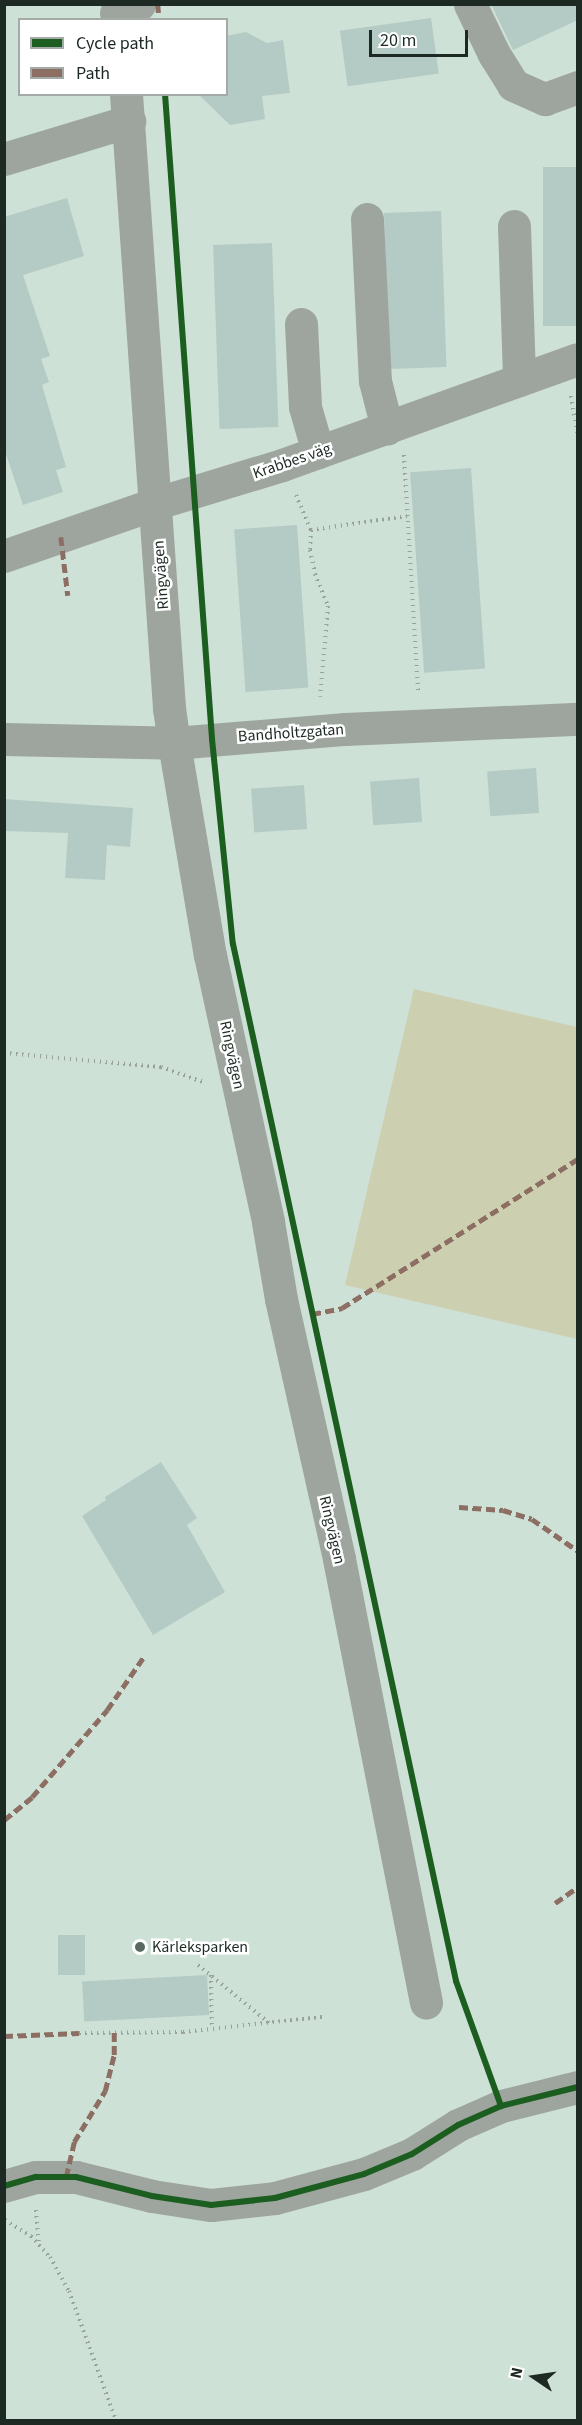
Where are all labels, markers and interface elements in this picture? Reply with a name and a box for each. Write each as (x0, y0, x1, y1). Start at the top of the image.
legend (18, 18, 228, 96)
scale bar (372, 18, 471, 56)
text: 20 m (380, 28, 416, 53)
text: Cycle path (76, 31, 154, 56)
text: Path (76, 61, 110, 86)
street label: Krabbes väg (250, 439, 334, 483)
street label: Ringvägen (149, 540, 173, 610)
street label: Bandholtzgatan (237, 720, 345, 746)
street label: Ringvägen (215, 1019, 249, 1091)
street label: Ringvägen (315, 1494, 349, 1566)
place label: Kärleksparken (152, 1937, 248, 1957)
marker: Kärleksparken (133, 1940, 147, 1954)
north arrow (504, 2347, 564, 2407)
text: N (505, 2365, 528, 2381)

